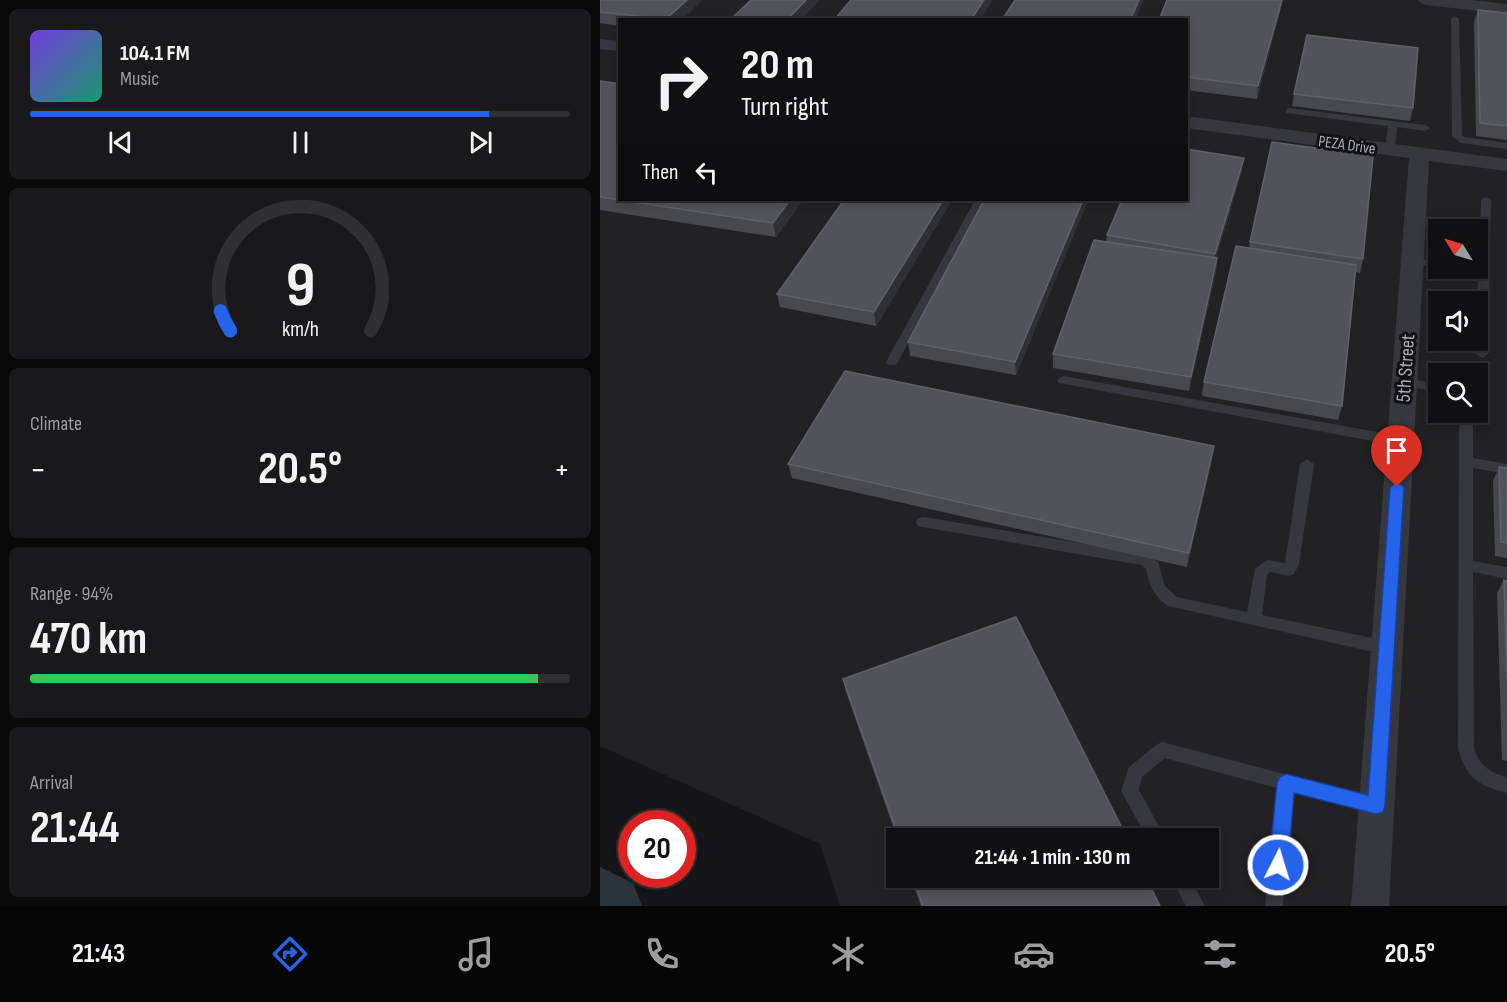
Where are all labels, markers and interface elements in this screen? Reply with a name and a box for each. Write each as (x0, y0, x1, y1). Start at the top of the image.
text: 104.1 FM (120, 40, 190, 67)
text: 20 m (741, 40, 814, 91)
icon: right (642, 42, 720, 120)
text: Music (120, 67, 159, 91)
text: Turn right (741, 91, 828, 123)
icon: previous (104, 126, 137, 159)
icon: pause (284, 126, 317, 159)
icon: next (464, 126, 497, 159)
street label: PEZA Drive (1317, 132, 1376, 159)
icon: left (690, 156, 723, 189)
text: Then (642, 159, 678, 186)
north arrow (1428, 219, 1488, 279)
map controls (1428, 219, 1488, 423)
text: 9 (285, 249, 315, 324)
button: sound (1428, 291, 1488, 351)
text: km/h (281, 317, 319, 342)
street label: 5th Street (1392, 333, 1420, 403)
button: search (1428, 363, 1488, 423)
text: Climate (30, 412, 82, 436)
pin (1371, 425, 1422, 487)
icon: arrive (1380, 434, 1413, 467)
text: 20.5° (258, 442, 342, 497)
text: − (30, 450, 46, 490)
text: + (554, 450, 570, 490)
text: Range · 94% (30, 582, 113, 606)
text: 470 km (30, 612, 147, 667)
text: Arrival (30, 771, 73, 795)
text: 21:44 (30, 801, 119, 856)
speed limit sign: 20 (618, 810, 696, 888)
position arrow (1246, 833, 1310, 897)
text: 21:44 · 1 min · 130 m (975, 844, 1130, 871)
icon: directions (269, 933, 311, 975)
icon: music (455, 933, 497, 975)
icon: phone (641, 933, 683, 975)
icon: climate (827, 933, 869, 975)
icon: car (1013, 933, 1055, 975)
icon: filters (1199, 933, 1241, 975)
text: 21:43 (72, 938, 125, 970)
text: 20.5° (1384, 938, 1435, 970)

